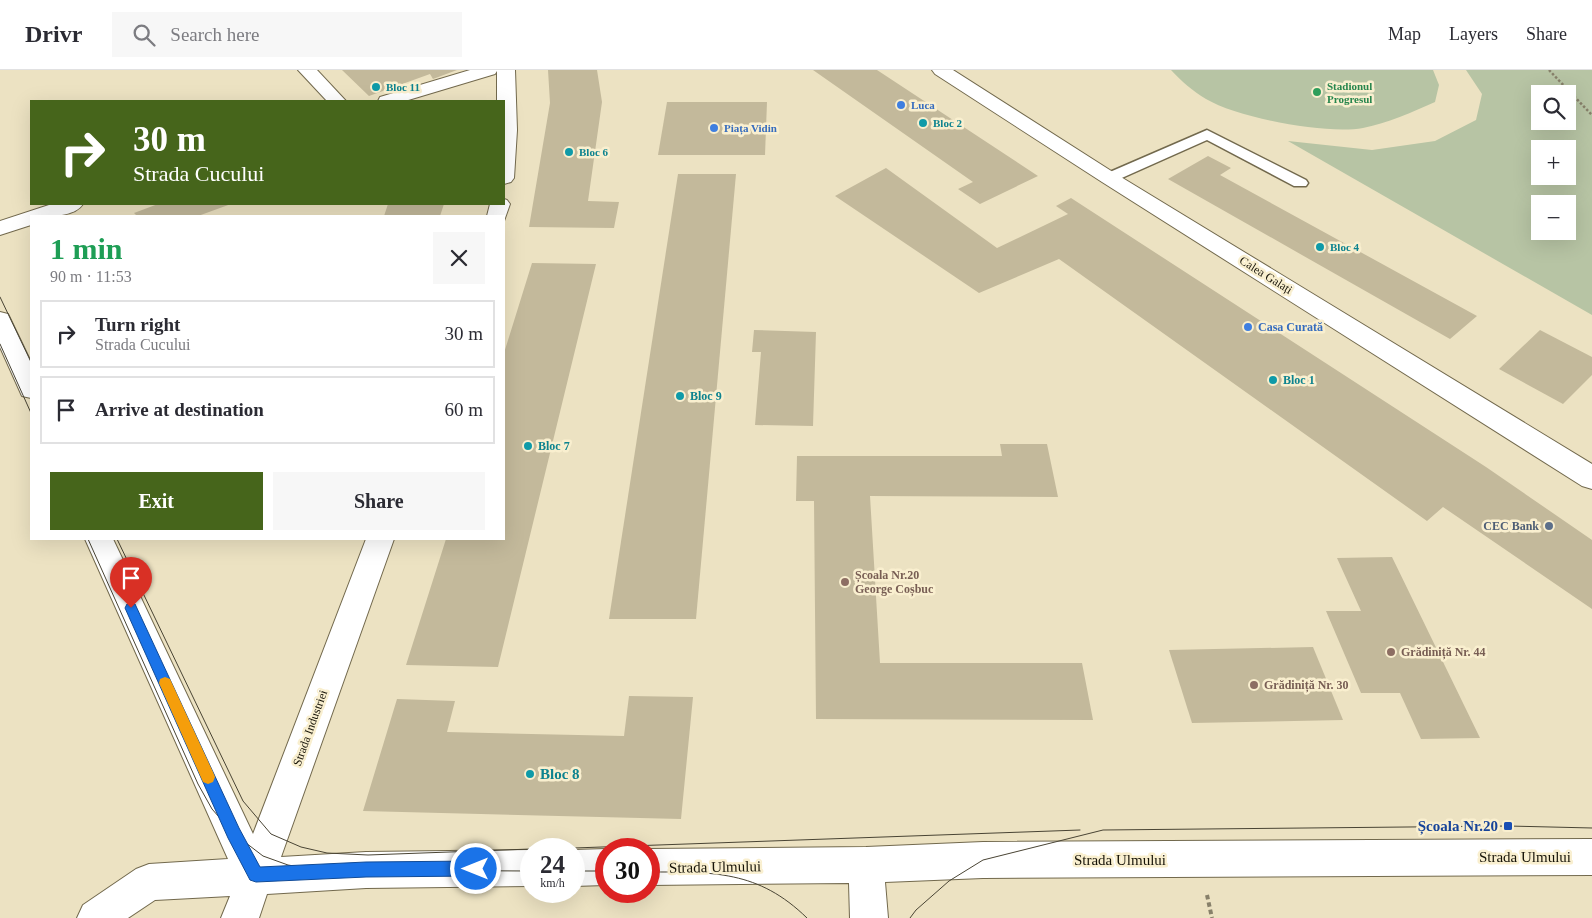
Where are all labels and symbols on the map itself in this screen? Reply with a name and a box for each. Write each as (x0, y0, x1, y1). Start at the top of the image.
place label: Stadionul Progresul (1327, 80, 1372, 105)
marker: Bloc 11 (370, 81, 382, 93)
place label: Bloc 11 (386, 81, 420, 93)
marker: Stadionul Progresul (1311, 86, 1323, 98)
marker: Luca (895, 99, 907, 111)
place label: Luca (911, 99, 935, 111)
marker: Bloc 2 (917, 117, 929, 129)
place label: Bloc 2 (933, 117, 963, 129)
marker: Piața Vidin (708, 122, 720, 134)
place label: Piața Vidin (724, 122, 777, 135)
marker: Bloc 6 (563, 146, 575, 158)
place label: Bloc 6 (579, 146, 609, 158)
marker: Bloc 4 (1314, 241, 1326, 253)
place label: Bloc 4 (1330, 241, 1360, 253)
street label: Calea Galați (1237, 253, 1296, 297)
place label: Casa Curată (1258, 320, 1323, 334)
marker: Casa Curată (1242, 321, 1254, 333)
place label: Bloc 1 (1283, 373, 1315, 387)
marker: Bloc 1 (1267, 374, 1279, 386)
place label: Bloc 9 (690, 389, 722, 403)
marker: Bloc 9 (674, 390, 686, 402)
place label: Bloc 7 (538, 439, 570, 453)
marker: Bloc 7 (522, 440, 534, 452)
place label: CEC Bank (1483, 519, 1539, 533)
marker: CEC Bank (1543, 520, 1555, 532)
pin (110, 557, 152, 608)
place label: Școala Nr.20 George Coșbuc (855, 568, 934, 597)
marker: Școala Nr.20 George Coșbuc (839, 576, 851, 588)
place label: Grădiniță Nr. 44 (1401, 645, 1486, 660)
marker: Grădiniță Nr. 44 (1385, 646, 1397, 658)
place label: Grădiniță Nr. 30 (1264, 678, 1349, 693)
marker: Grădiniță Nr. 30 (1248, 679, 1260, 691)
street label: Strada Industriei (290, 688, 330, 768)
place label: Bloc 8 (540, 766, 580, 782)
marker: Bloc 8 (524, 768, 536, 780)
place label: Școala Nr.20 (1418, 818, 1498, 835)
marker: Școala Nr.20 (1502, 820, 1514, 832)
speed limit sign: 30 (595, 838, 660, 903)
position arrow (449, 842, 501, 894)
street label: Strada Ulmului (1479, 849, 1571, 865)
street label: Strada Ulmului (1074, 852, 1166, 868)
street label: Strada Ulmului (669, 858, 761, 876)

